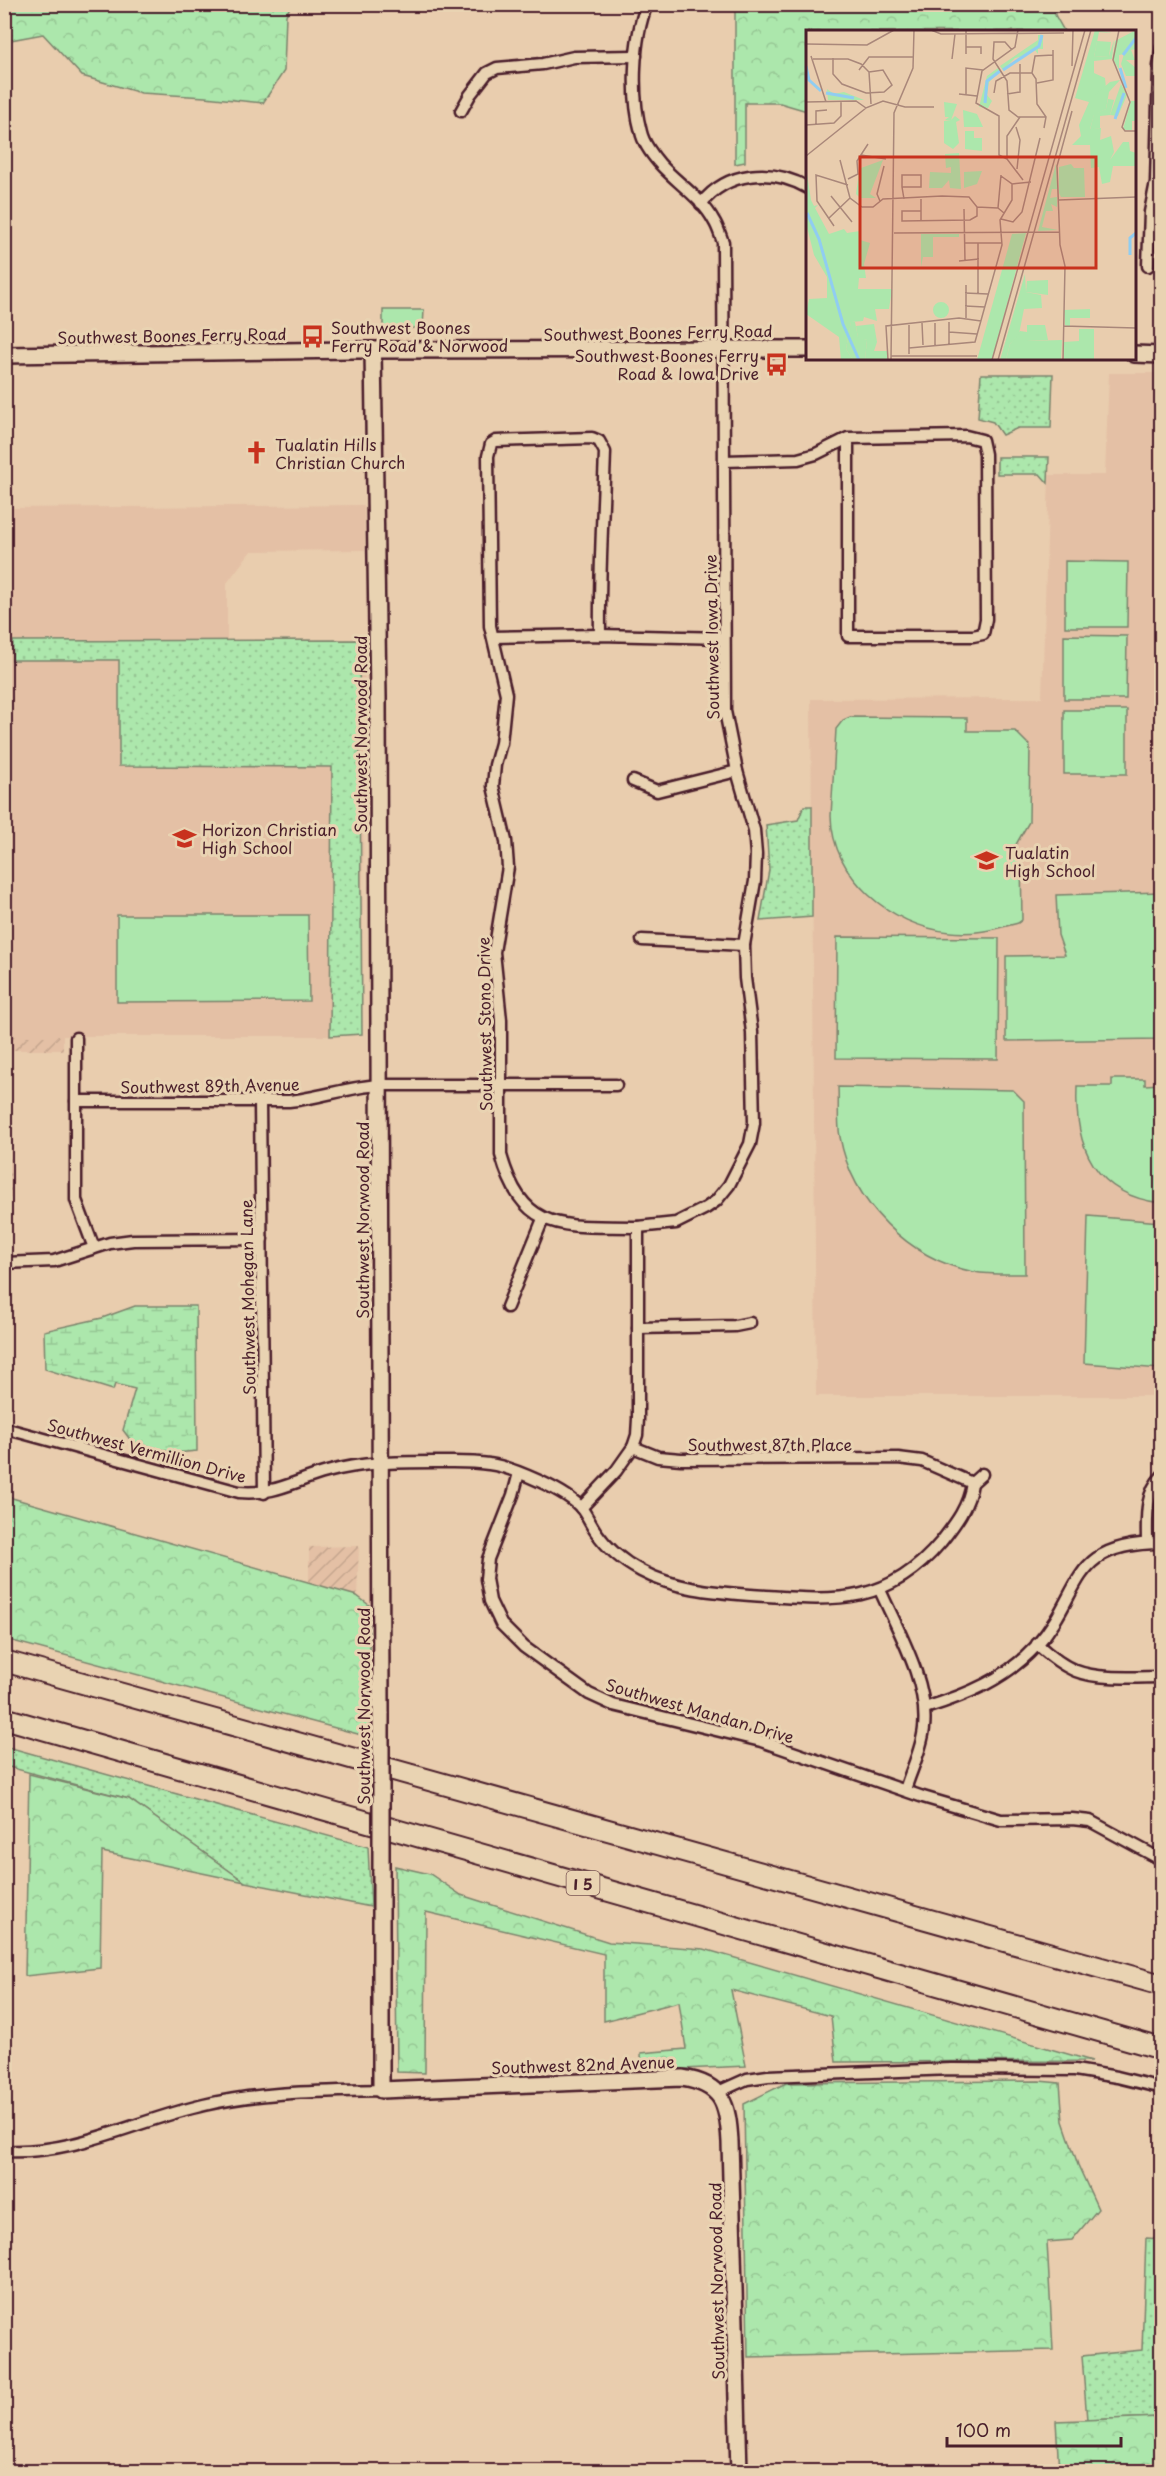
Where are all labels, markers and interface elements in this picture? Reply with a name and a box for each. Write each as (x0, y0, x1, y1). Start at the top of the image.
inset map (806, 30, 1136, 360)
place label: Southwest Boones Ferry Road & Norwood (331, 315, 508, 357)
street label: Southwest Boones Ferry Road (543, 318, 773, 346)
street label: Southwest Boones Ferry Road (57, 321, 287, 349)
bus stop icon: Southwest Boones Ferry Road & Norwood (300, 323, 326, 349)
place label: Southwest Boones Ferry Road & Iowa Drive (575, 343, 759, 385)
bus stop icon: Southwest Boones Ferry Road & Iowa Drive (764, 351, 790, 377)
place label: Tualatin Hills Christian Church (275, 432, 405, 474)
church icon: Tualatin Hills Christian Church (244, 440, 270, 466)
street label: Southwest Iowa Drive (698, 554, 724, 720)
street label: Southwest Norwood Road (348, 635, 372, 833)
place label: Horizon Christian High School (202, 817, 337, 859)
school or university icon: Horizon Christian High School (171, 825, 197, 851)
place label: Tualatin High School (1005, 840, 1095, 882)
school or university icon: Tualatin High School (974, 848, 1000, 874)
street label: Southwest Stono Drive (470, 937, 498, 1111)
street label: Southwest 89th Avenue (120, 1071, 300, 1099)
street label: Southwest Norwood Road (350, 1121, 374, 1319)
street label: Southwest Mohegan Lane (233, 1199, 261, 1395)
street label: Southwest Vermillion Drive (45, 1412, 249, 1488)
street label: Southwest 87th Place (688, 1432, 853, 1456)
street label: Southwest Norwood Road (351, 1607, 375, 1805)
street label: Southwest Mandan Drive (603, 1672, 797, 1748)
road number: I 5 (566, 1871, 600, 1895)
street label: Southwest 82nd Avenue (491, 2049, 675, 2079)
street label: Southwest Norwood Road (702, 2182, 730, 2380)
scale bar (947, 2410, 1121, 2448)
text: 100 m (956, 2416, 1011, 2443)

